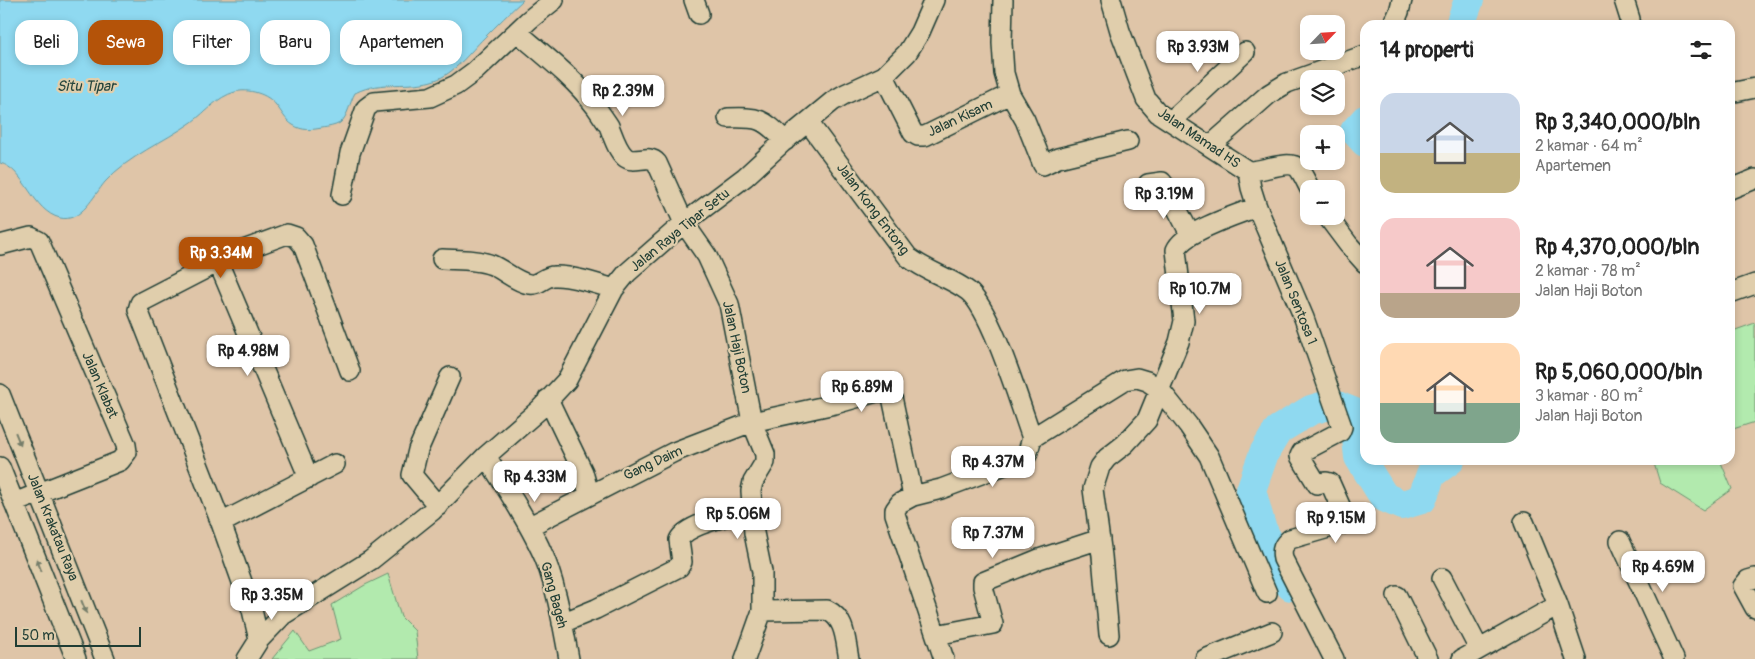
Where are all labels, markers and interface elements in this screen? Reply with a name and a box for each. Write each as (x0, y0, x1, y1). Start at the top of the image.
north arrow (1300, 15, 1345, 60)
map controls (1300, 15, 1345, 225)
chip: Beli (15, 20, 78, 65)
chip: Sewa (88, 20, 163, 65)
chip: Filter (173, 20, 250, 65)
chip: Baru (260, 20, 330, 65)
chip: Apartemen (340, 20, 462, 65)
pin: Rp 3.93M (1146, 30, 1250, 73)
icon: filters (1687, 36, 1715, 64)
text: Rp 3.93M (1167, 37, 1229, 57)
text: 14 properti (1380, 37, 1473, 64)
button: layers (1300, 70, 1345, 115)
pin: Rp 2.39M (571, 74, 675, 117)
water label: Situ Tipar (57, 77, 117, 96)
text: Rp 2.39M (592, 81, 654, 101)
street label: Jalan Kisam (925, 96, 995, 140)
street label: Jalan Mamad HS (1154, 104, 1244, 172)
text: Rp 3,340,000/bln (1535, 109, 1700, 136)
icon: home (1420, 113, 1480, 173)
button: + (1300, 125, 1345, 170)
text: 2 kamar · 64 m² (1535, 136, 1643, 156)
text: Apartemen (1535, 156, 1611, 176)
street label: Jalan Kong Entong (833, 160, 913, 258)
pin: Rp 3.19M (1112, 178, 1216, 220)
button: − (1300, 180, 1345, 225)
text: Rp 3.19M (1135, 184, 1193, 204)
street label: Jalan Raya Tipar Setu (627, 185, 733, 275)
text: Rp 4,370,000/bln (1535, 234, 1699, 261)
pin: Rp 3.34M (169, 236, 273, 279)
icon: home (1420, 238, 1480, 298)
text: Rp 3.34M (190, 243, 252, 263)
street label: Jalan Sentosa 1 (1271, 257, 1321, 347)
text: 2 kamar · 78 m² (1535, 261, 1641, 281)
pin: Rp 10.7M (1148, 272, 1252, 315)
text: Rp 10.7M (1170, 279, 1230, 299)
text: Jalan Haji Boton (1535, 281, 1643, 301)
street label: Jalan Haji Boton (719, 299, 755, 395)
pin: Rp 4.98M (196, 334, 300, 377)
text: Rp 4.98M (218, 341, 278, 361)
street label: Jalan Klabat (78, 349, 122, 421)
text: Rp 5,060,000/bln (1535, 359, 1702, 386)
icon: home (1420, 363, 1480, 423)
pin: Rp 6.89M (810, 370, 914, 413)
text: Rp 6.89M (832, 377, 892, 397)
text: 3 kamar · 80 m² (1535, 386, 1643, 406)
text: Jalan Haji Boton (1535, 406, 1643, 426)
one-way arrow (15, 432, 22, 447)
street label: Gang Daim (621, 442, 685, 484)
pin: Rp 4.37M (941, 446, 1045, 488)
text: Rp 4.37M (962, 452, 1024, 472)
pin: Rp 4.33M (483, 460, 587, 503)
text: Rp 4.33M (504, 467, 566, 487)
street label: Jalan Krakatau Raya (24, 471, 82, 583)
pin: Rp 5.06M (686, 498, 790, 540)
pin: Rp 9.15M (1284, 502, 1388, 544)
text: Rp 5.06M (706, 504, 770, 524)
text: Rp 9.15M (1307, 508, 1365, 528)
pin: Rp 7.37M (941, 516, 1045, 559)
text: Rp 7.37M (962, 523, 1024, 543)
pin: Rp 4.69M (1611, 550, 1715, 593)
text: Rp 4.69M (1632, 557, 1694, 577)
one-way arrow (34, 558, 42, 572)
street label: Gang Bageh (537, 560, 571, 630)
pin: Rp 3.35M (220, 578, 324, 621)
text: Rp 3.35M (241, 585, 303, 605)
one-way arrow (81, 600, 89, 614)
scale bar (15, 624, 141, 647)
text: 50 m (22, 627, 55, 644)

